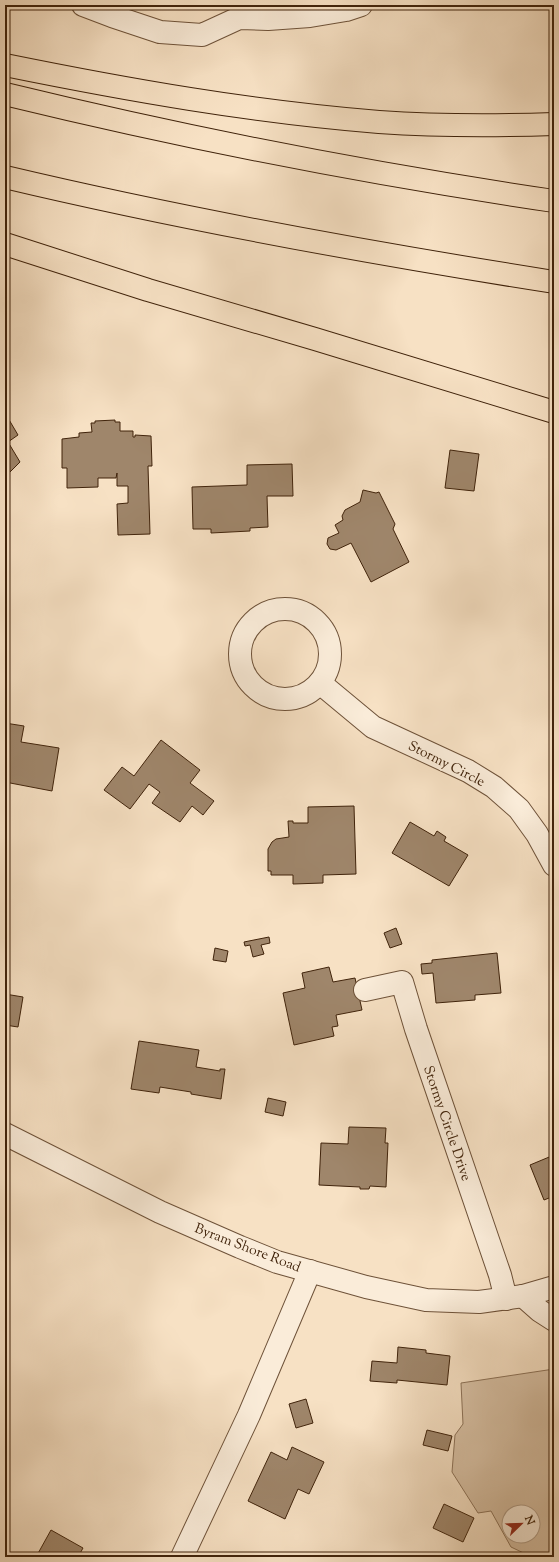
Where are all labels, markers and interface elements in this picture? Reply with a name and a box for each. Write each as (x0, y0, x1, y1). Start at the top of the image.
street label: Stormy Circle (404, 737, 488, 793)
street label: Stormy Circle Drive (417, 1063, 475, 1184)
street label: Byram Shore Road (191, 1219, 303, 1278)
north arrow (501, 1504, 541, 1544)
text: N (520, 1512, 538, 1528)

